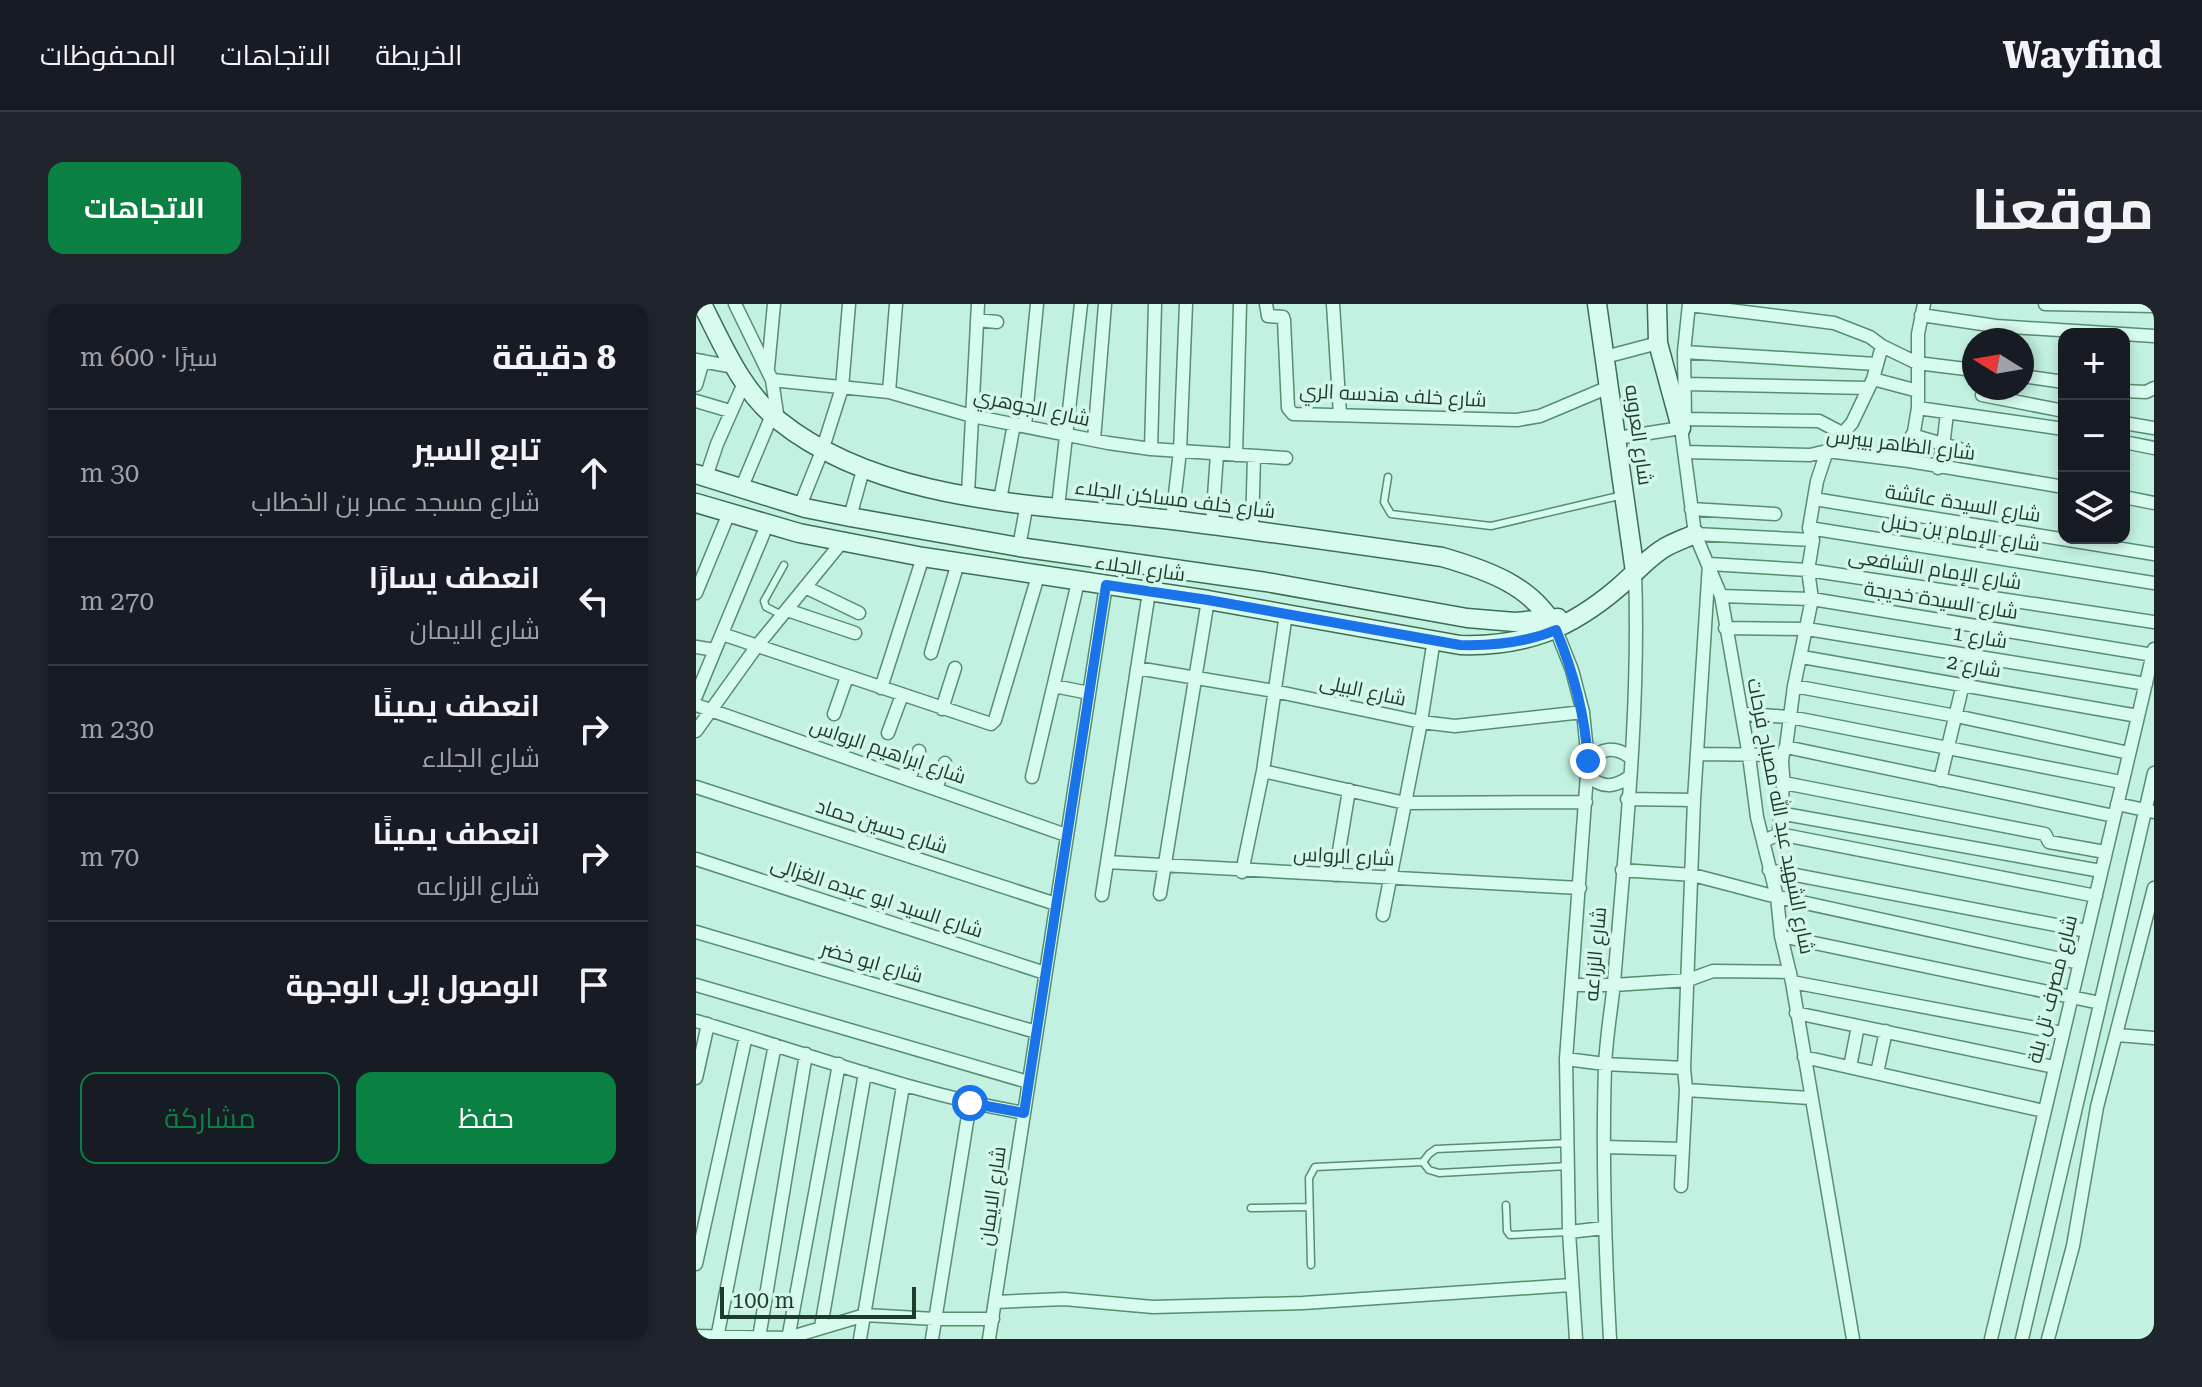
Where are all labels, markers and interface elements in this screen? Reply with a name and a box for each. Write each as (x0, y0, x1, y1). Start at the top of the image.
text: Wayfind (2002, 33, 2162, 77)
text: المحفوظات (40, 39, 176, 72)
text: الاتجاهات (220, 39, 331, 72)
text: الخريطة (375, 39, 463, 72)
button: الاتجاهات (48, 162, 241, 254)
text: موقعنا (1971, 177, 2154, 243)
north arrow (1962, 328, 2034, 400)
map controls (2058, 328, 2130, 544)
button: + (2058, 328, 2130, 400)
text: 8 دقيقة (492, 337, 616, 377)
text: سيرًا · 600 m (80, 342, 218, 372)
street label: شارع خلف هندسه الري (1298, 378, 1487, 416)
street label: شارع الجوهري (971, 383, 1092, 435)
street label: شارع العروبه (1618, 383, 1658, 487)
button: − (2058, 400, 2130, 472)
street label: شارع الظاهر بيبرس (1825, 423, 1977, 467)
text: تابع السير (413, 432, 540, 467)
icon: ahead (572, 451, 616, 495)
text: 30 m (80, 458, 139, 488)
button: layers (2058, 472, 2130, 544)
street label: شارع خلف مساكن الجلاء (1073, 475, 1277, 525)
street label: شارع السيدة عائشة (1883, 479, 2042, 529)
text: شارع مسجد عمر بن الخطاب (251, 487, 540, 517)
street label: شارع الإمام بن حنبل (1880, 508, 2042, 558)
street label: شارع الإمام الشافعى (1846, 543, 2023, 597)
street label: شارع الجلاء (1093, 550, 1187, 588)
text: انعطف يسارًا (369, 560, 540, 595)
street label: شارع السيدة خديجة (1862, 576, 2020, 626)
icon: left (572, 579, 616, 623)
text: 270 m (80, 586, 154, 616)
text: شارع الايمان (410, 615, 540, 645)
street label: شارع 1 (1951, 621, 2009, 655)
street label: شارع 2 (1944, 649, 2003, 685)
street label: شارع البيلى (1317, 669, 1408, 713)
street label: شارع الشهيد عبد الله مصباح فرحات (1740, 676, 1821, 957)
text: انعطف يمينًا (372, 688, 540, 723)
icon: right (572, 707, 616, 751)
street label: شارع ابراهيم الرواس (806, 713, 969, 791)
text: 230 m (80, 714, 154, 744)
text: شارع الجلاء (422, 743, 540, 773)
route end (1570, 743, 1606, 779)
street label: شارع حسين حماد (812, 793, 951, 861)
text: انعطف يمينًا (372, 816, 540, 851)
icon: right (572, 835, 616, 879)
street label: شارع الرواس (1293, 841, 1395, 873)
text: 70 m (80, 842, 139, 872)
street label: شارع السيد ابو عبده الغزالى (767, 851, 986, 945)
text: شارع الزراعه (417, 871, 540, 901)
street label: شارع الزراعه (1579, 906, 1613, 1002)
street label: شارع مصرف تل بلة (2022, 912, 2084, 1066)
street label: شارع ابو خضر (817, 936, 926, 990)
icon: arrive (572, 963, 616, 1007)
text: الوصول إلى الوجهة (286, 968, 540, 1003)
button: مشاركة (80, 1072, 340, 1164)
button: حفظ (356, 1072, 616, 1164)
route start (952, 1085, 988, 1121)
street label: شارع الايمان (973, 1145, 1013, 1248)
scale bar (720, 1283, 916, 1319)
text: 100 m (732, 1288, 795, 1313)

